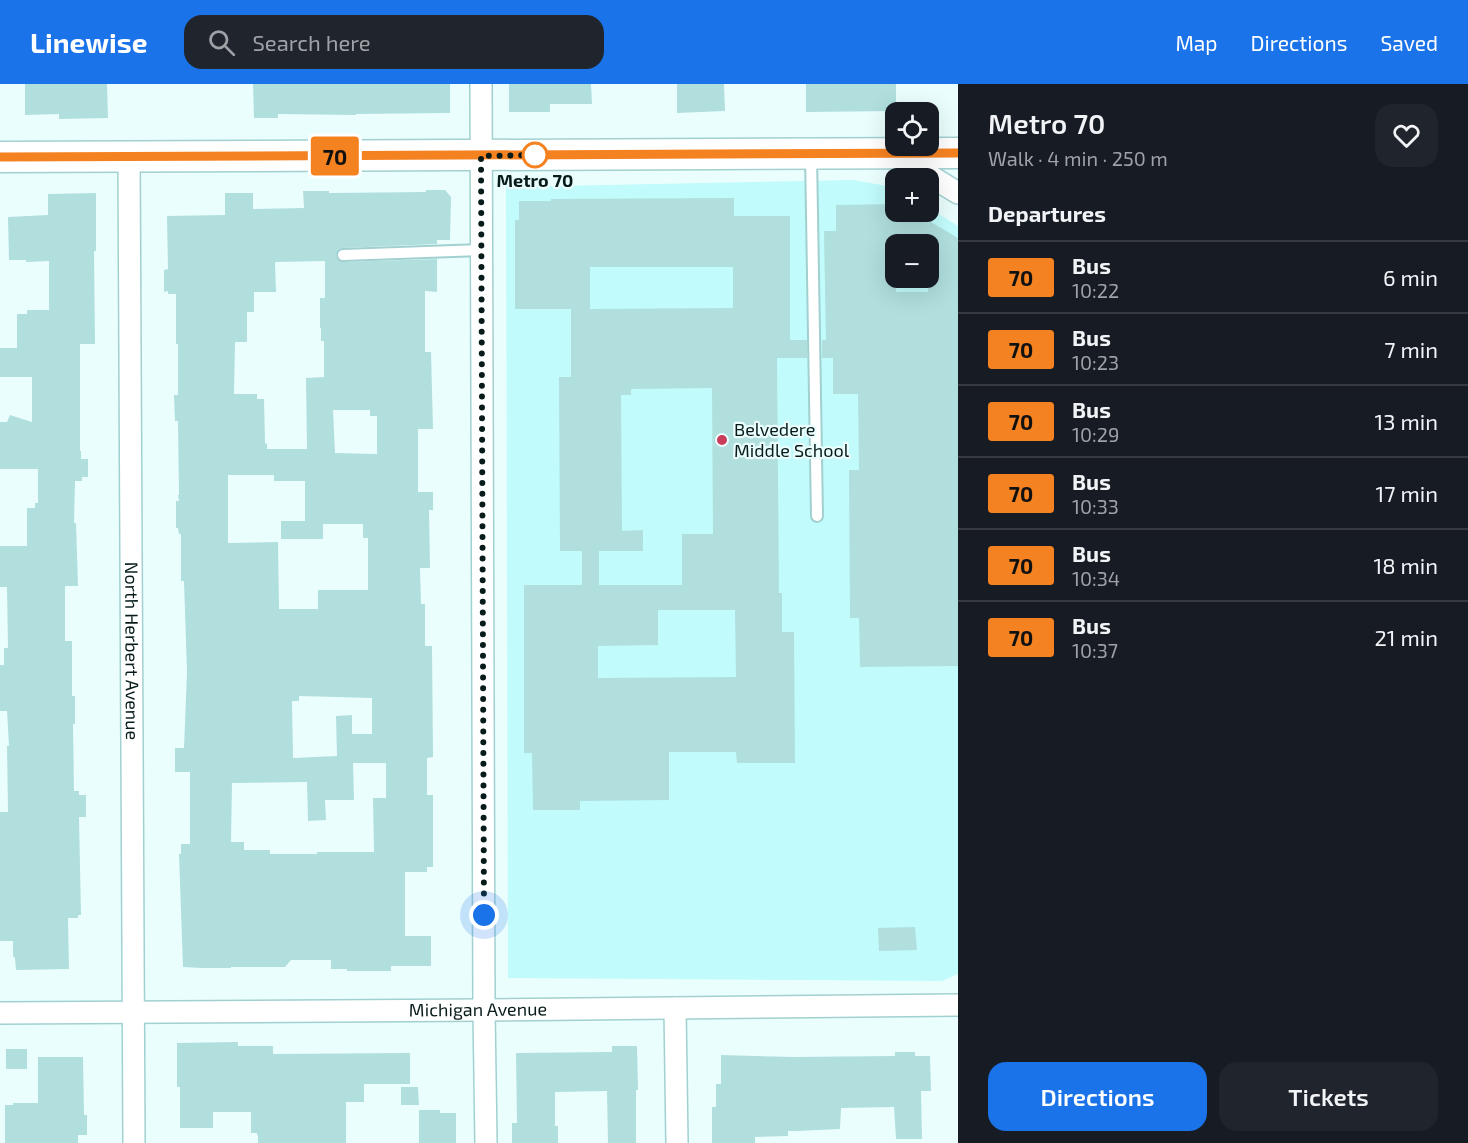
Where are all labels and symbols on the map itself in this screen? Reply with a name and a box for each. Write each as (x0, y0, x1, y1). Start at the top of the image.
line badge: 70 (308, 136, 362, 176)
marker: Metro 70 (522, 142, 548, 168)
place label: Metro 70 (497, 169, 573, 191)
place label: Belvedere Middle School (734, 418, 850, 461)
marker: Belvedere Middle School (715, 433, 729, 447)
street label: North Herbert Avenue (121, 562, 144, 740)
your location (469, 900, 499, 930)
street label: Michigan Avenue (409, 997, 547, 1020)

